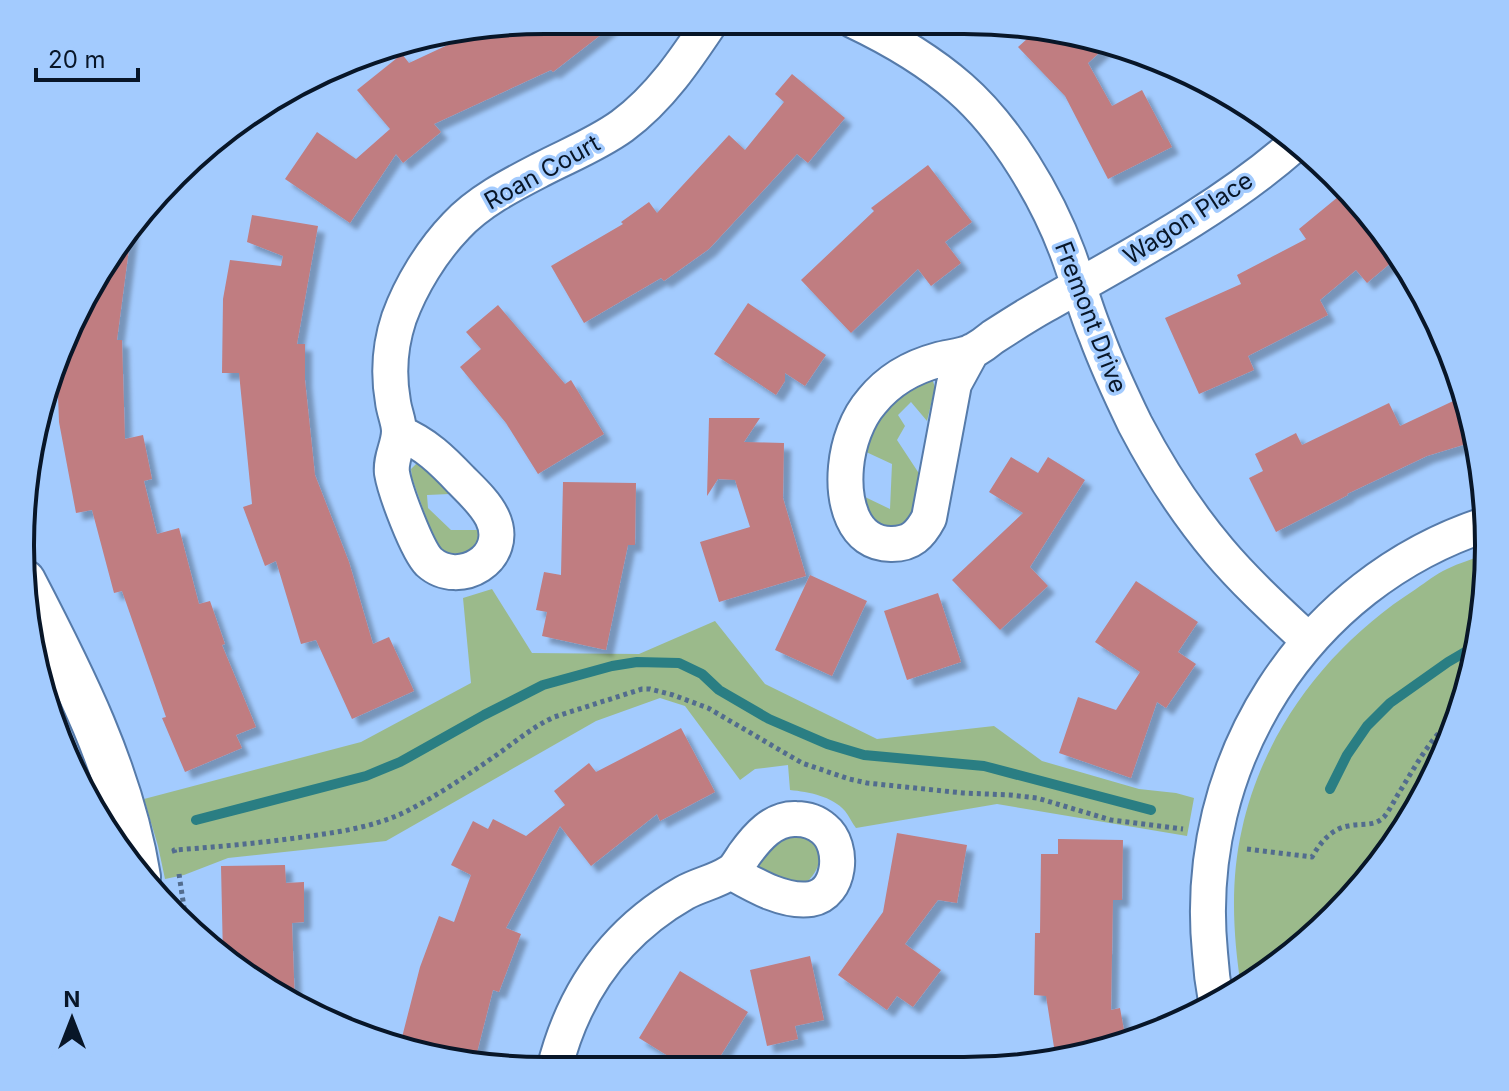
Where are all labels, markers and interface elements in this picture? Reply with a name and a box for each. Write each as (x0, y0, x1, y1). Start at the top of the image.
scale bar (36, 32, 138, 82)
text: 20 m (48, 45, 106, 74)
street label: Roan Court (479, 128, 605, 216)
street label: Wagon Place (1118, 165, 1258, 271)
street label: Fremont Drive (1049, 237, 1133, 397)
north arrow (32, 979, 112, 1059)
text: N (64, 986, 80, 1012)

